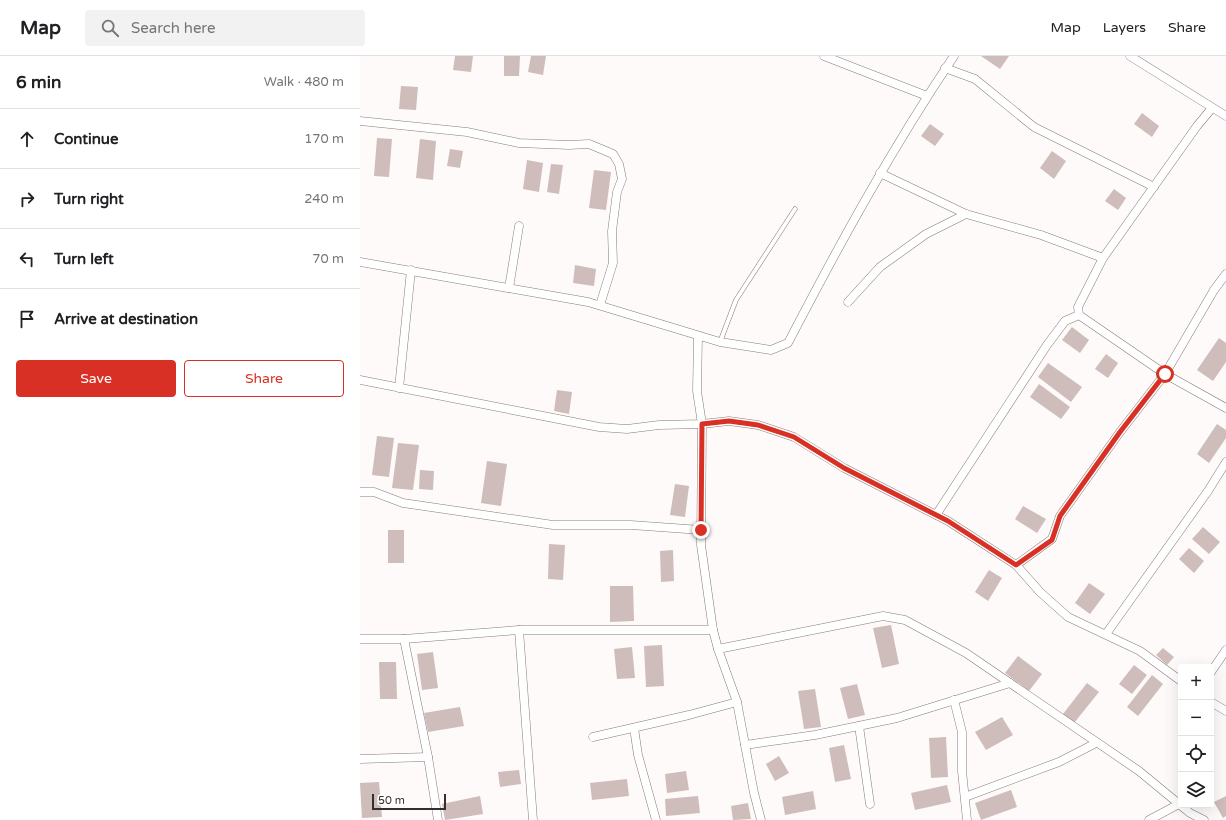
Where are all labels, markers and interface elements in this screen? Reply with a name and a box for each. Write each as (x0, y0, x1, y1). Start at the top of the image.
search box (85, 10, 365, 46)
text: Map (20, 17, 61, 39)
icon: search (99, 17, 121, 39)
text: Search here (131, 19, 215, 37)
text: Map (1051, 19, 1081, 36)
text: Layers (1103, 19, 1146, 36)
text: Share (1168, 19, 1206, 36)
text: 6 min (16, 72, 61, 93)
text: Walk · 480 m (264, 74, 344, 90)
icon: ahead (16, 128, 38, 150)
text: Continue (54, 130, 118, 148)
text: 170 m (304, 131, 344, 147)
icon: right (16, 188, 38, 210)
text: Turn right (54, 190, 124, 208)
text: 240 m (304, 191, 344, 207)
icon: left (16, 248, 38, 270)
text: Turn left (54, 250, 114, 268)
text: 70 m (312, 251, 344, 267)
icon: arrive (16, 308, 38, 330)
text: Arrive at destination (54, 310, 198, 328)
button: Save (16, 360, 176, 397)
button: Share (184, 360, 344, 397)
route start (1156, 365, 1174, 383)
route end (692, 521, 710, 539)
map controls (1178, 664, 1214, 808)
button: + (1178, 664, 1214, 700)
button: − (1178, 700, 1214, 736)
button: locate (1178, 736, 1214, 772)
button: layers (1178, 772, 1214, 808)
scale bar (372, 792, 446, 811)
text: 50 m (378, 794, 405, 807)

